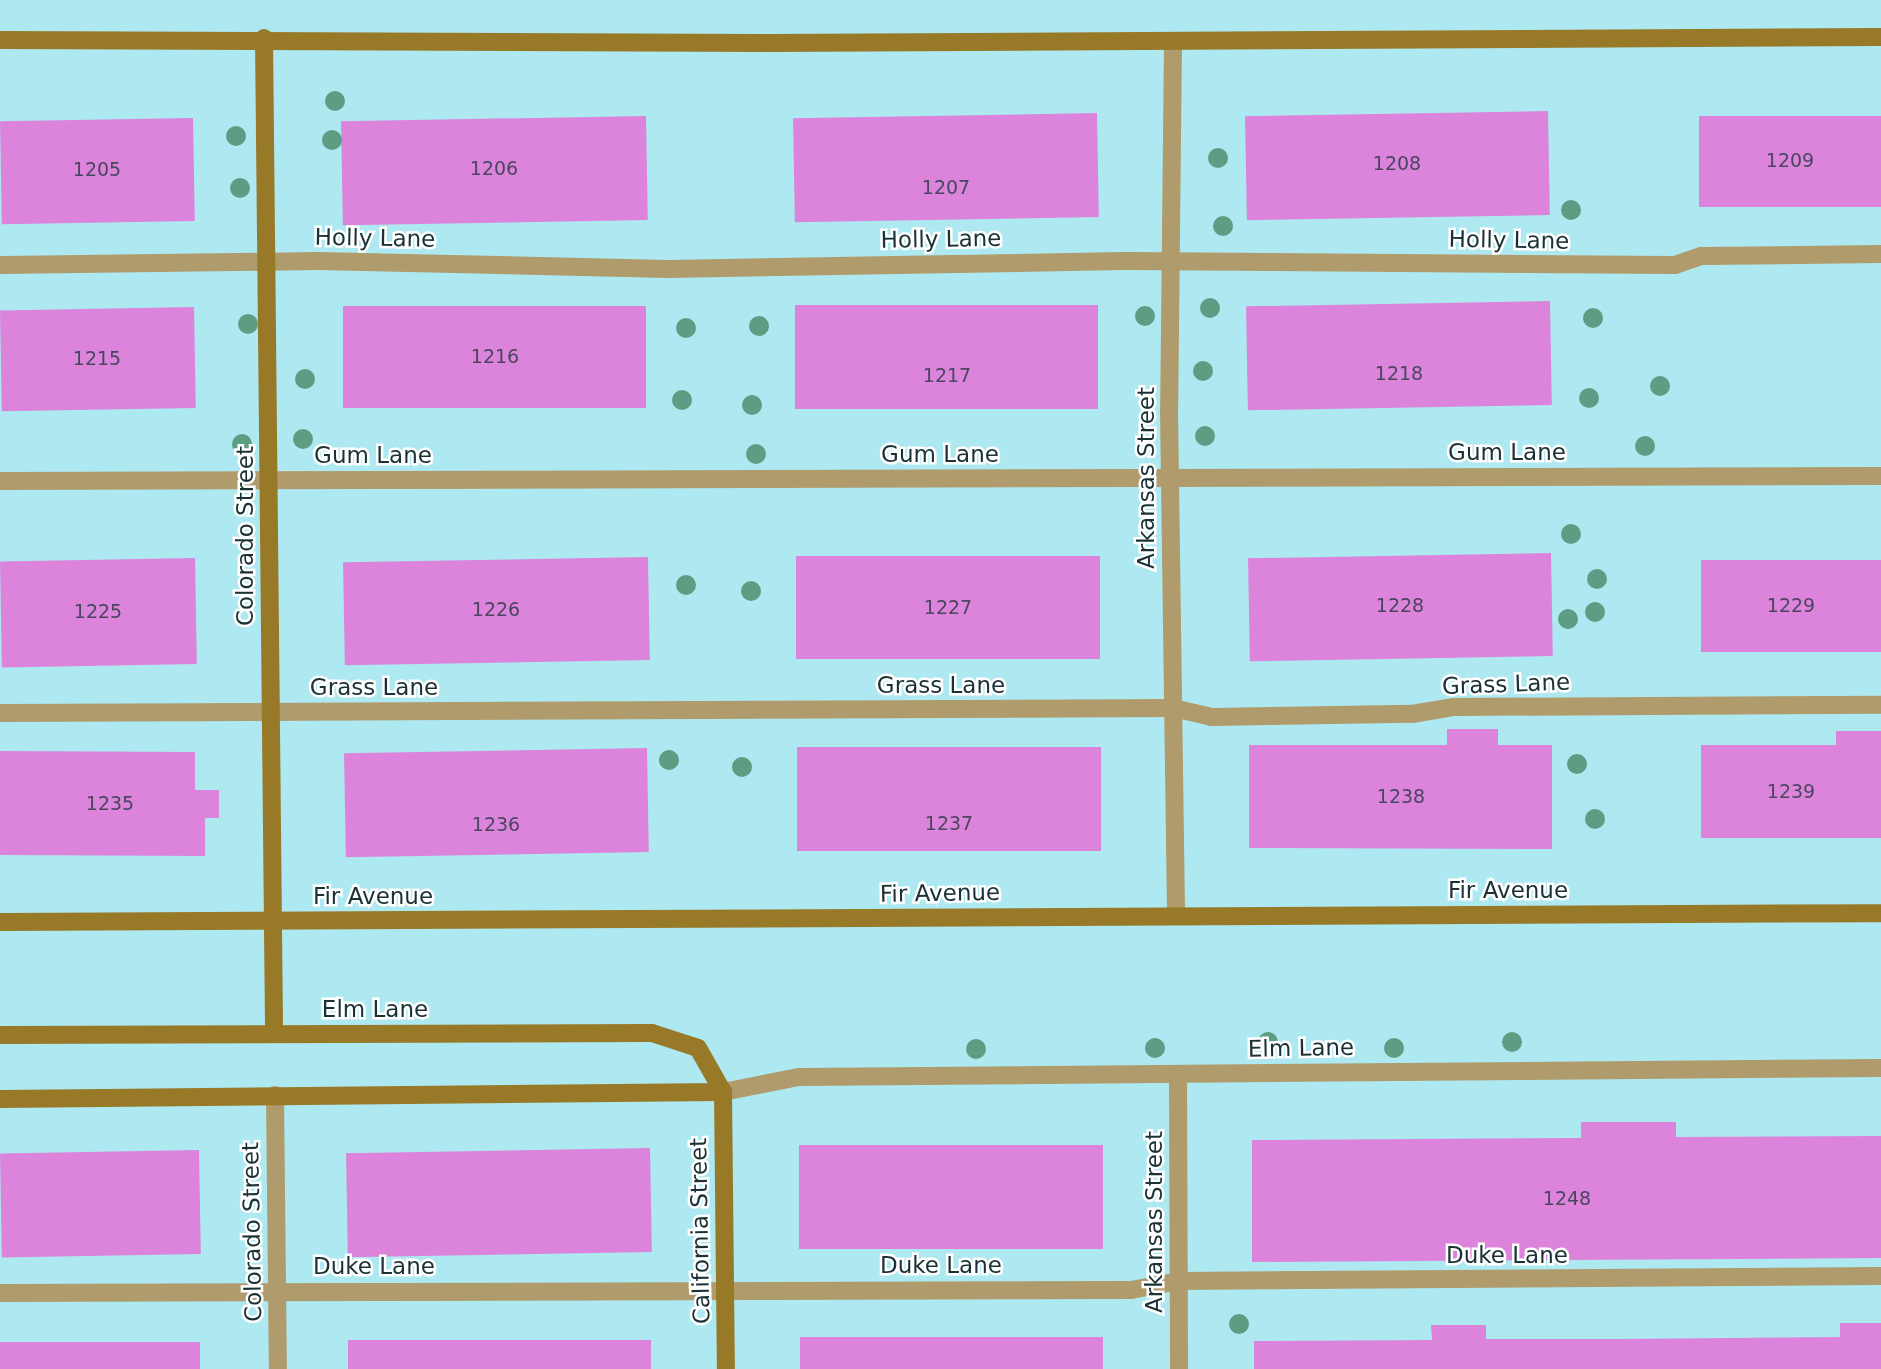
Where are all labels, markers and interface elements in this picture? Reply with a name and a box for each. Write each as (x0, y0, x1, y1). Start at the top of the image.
house number: 1209 (1766, 150, 1814, 172)
house number: 1208 (1373, 153, 1421, 175)
house number: 1206 (470, 158, 518, 180)
house number: 1205 (73, 159, 121, 181)
house number: 1207 (922, 177, 970, 199)
street label: Holly Lane (314, 223, 436, 253)
street label: Holly Lane (880, 224, 1002, 254)
street label: Holly Lane (1448, 225, 1570, 255)
house number: 1216 (471, 346, 519, 368)
house number: 1215 (73, 348, 121, 370)
house number: 1218 (1375, 363, 1423, 385)
house number: 1217 (923, 365, 971, 387)
street label: Arkansas Street (1132, 387, 1160, 569)
street label: Gum Lane (1448, 438, 1566, 466)
street label: Gum Lane (881, 440, 999, 468)
street label: Gum Lane (314, 441, 432, 469)
street label: Colorado Street (231, 446, 259, 626)
house number: 1228 (1376, 595, 1424, 617)
house number: 1229 (1767, 595, 1815, 617)
house number: 1227 (924, 597, 972, 619)
house number: 1226 (472, 599, 520, 621)
house number: 1225 (74, 601, 122, 623)
street label: Grass Lane (1441, 668, 1571, 700)
street label: Grass Lane (877, 671, 1005, 699)
street label: Grass Lane (310, 673, 438, 701)
house number: 1239 (1767, 781, 1815, 803)
house number: 1238 (1377, 786, 1425, 808)
house number: 1235 (86, 793, 134, 815)
house number: 1237 (925, 813, 973, 835)
house number: 1236 (472, 814, 520, 836)
street label: Fir Avenue (1448, 876, 1568, 904)
street label: Fir Avenue (880, 878, 1000, 908)
street label: Fir Avenue (313, 882, 433, 910)
street label: Elm Lane (322, 995, 428, 1023)
street label: Elm Lane (1248, 1033, 1354, 1063)
street label: Arkansas Street (1140, 1131, 1168, 1313)
street label: California Street (685, 1138, 715, 1324)
street label: Colorado Street (237, 1142, 267, 1322)
house number: 1248 (1543, 1188, 1591, 1210)
street label: Duke Lane (1446, 1241, 1568, 1269)
street label: Duke Lane (880, 1251, 1002, 1279)
street label: Duke Lane (313, 1252, 435, 1280)

